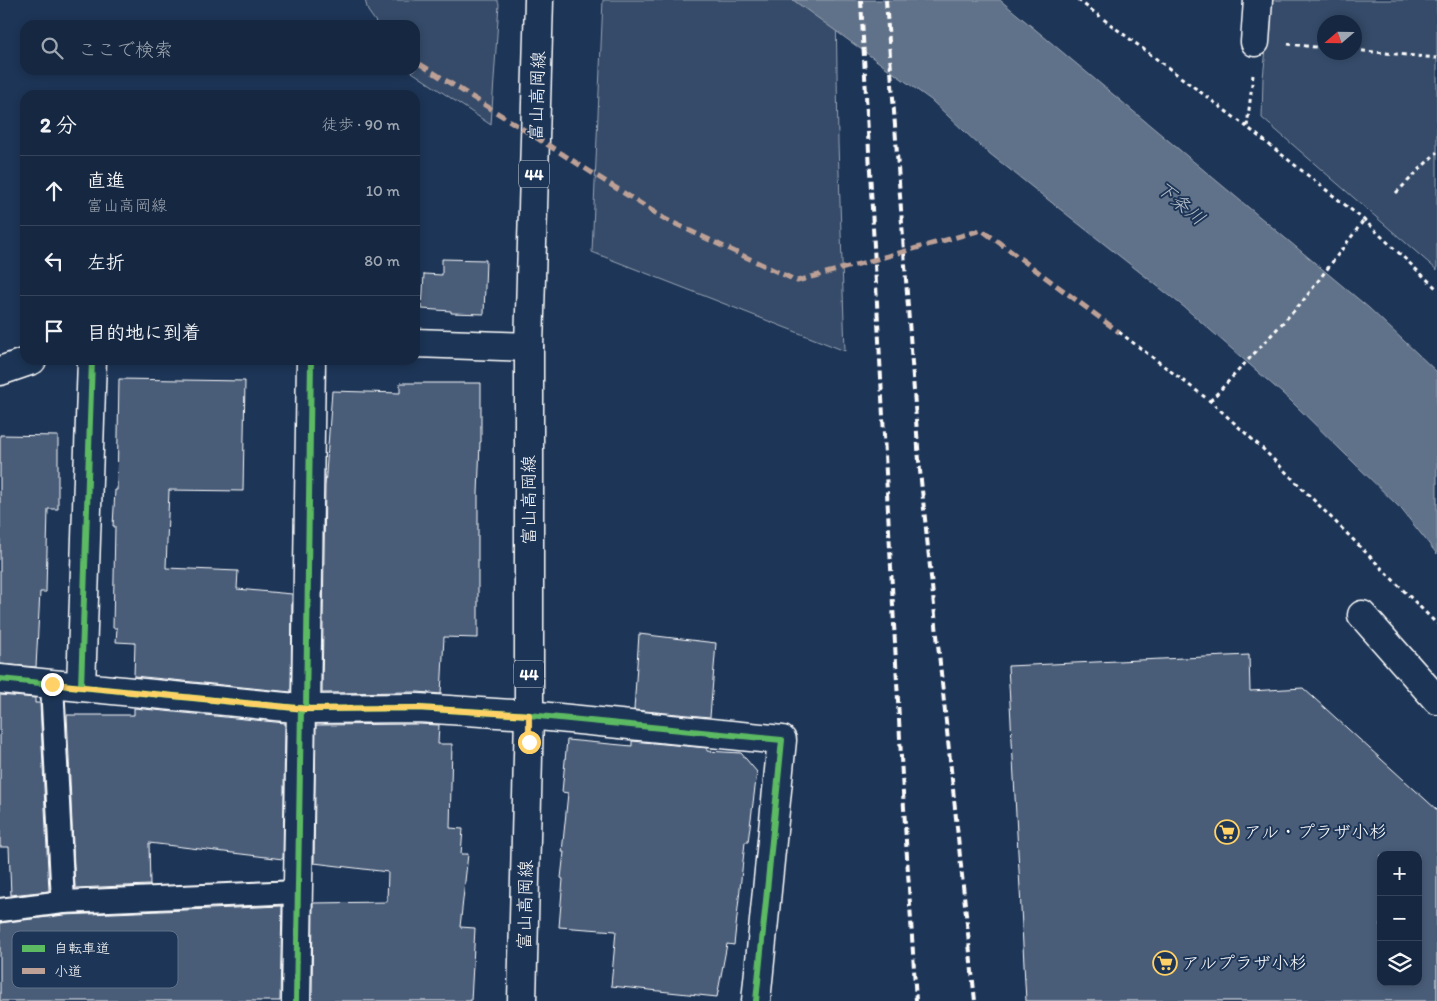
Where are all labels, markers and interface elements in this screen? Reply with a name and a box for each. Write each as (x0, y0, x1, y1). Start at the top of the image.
north arrow (1317, 15, 1362, 60)
search box (20, 20, 420, 75)
icon: search (38, 34, 66, 62)
text: ここで検索 (78, 38, 173, 61)
street label: 富山高岡線 (524, 51, 550, 141)
text: 2 分 (40, 112, 77, 137)
text: 徒歩 · 90 m (322, 115, 400, 134)
road number: 44 (519, 160, 549, 188)
text: 直進 (87, 169, 125, 192)
water label: 下条川 (1152, 176, 1210, 230)
icon: ahead (40, 177, 68, 205)
text: 10 m (366, 181, 400, 200)
text: 富山高岡線 (87, 196, 167, 215)
icon: left (40, 247, 68, 275)
text: 左折 (87, 251, 125, 274)
text: 80 m (364, 251, 400, 270)
icon: arrive (40, 317, 68, 345)
text: 目的地に到着 (87, 321, 201, 344)
street label: 富山高岡線 (518, 455, 540, 545)
road number: 44 (514, 661, 544, 688)
route end (41, 673, 64, 696)
route start (518, 731, 541, 754)
supermarket icon: アル・プラザ小杉 (1214, 819, 1240, 845)
place label: アル・プラザ小杉 (1244, 821, 1387, 843)
map controls (1377, 851, 1422, 986)
button: + (1377, 851, 1422, 896)
street label: 富山高岡線 (513, 860, 537, 950)
button: − (1377, 896, 1422, 941)
legend (12, 931, 178, 988)
text: 自転車道 (54, 940, 110, 957)
button: layers (1377, 941, 1422, 986)
supermarket icon: アルプラザ小杉 (1152, 950, 1178, 976)
place label: アルプラザ小杉 (1182, 952, 1307, 974)
text: 小道 (54, 963, 82, 980)

